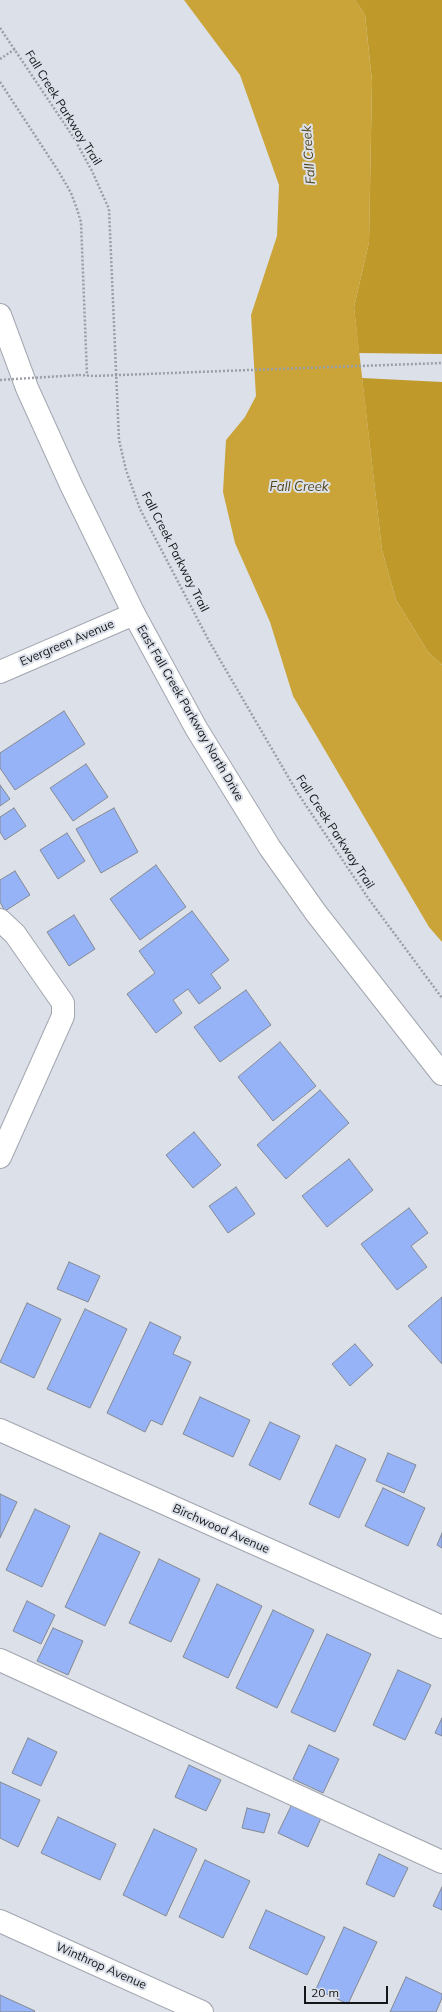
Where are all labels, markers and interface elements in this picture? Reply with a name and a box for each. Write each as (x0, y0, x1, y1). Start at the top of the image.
street label: Fall Creek Parkway Trail (22, 48, 104, 168)
water label: Fall Creek (299, 125, 319, 185)
water label: Fall Creek (270, 479, 328, 495)
street label: Fall Creek Parkway Trail (138, 489, 212, 615)
street label: Evergreen Avenue (18, 617, 116, 669)
street label: East Fall Creek Parkway North Drive (134, 623, 246, 803)
street label: Fall Creek Parkway Trail (293, 772, 377, 892)
street label: Birchwood Avenue (170, 1501, 272, 1557)
street label: Winthrop Avenue (53, 1940, 149, 1992)
scale bar (306, 1978, 390, 2004)
text: 20 m (311, 1985, 339, 2000)

